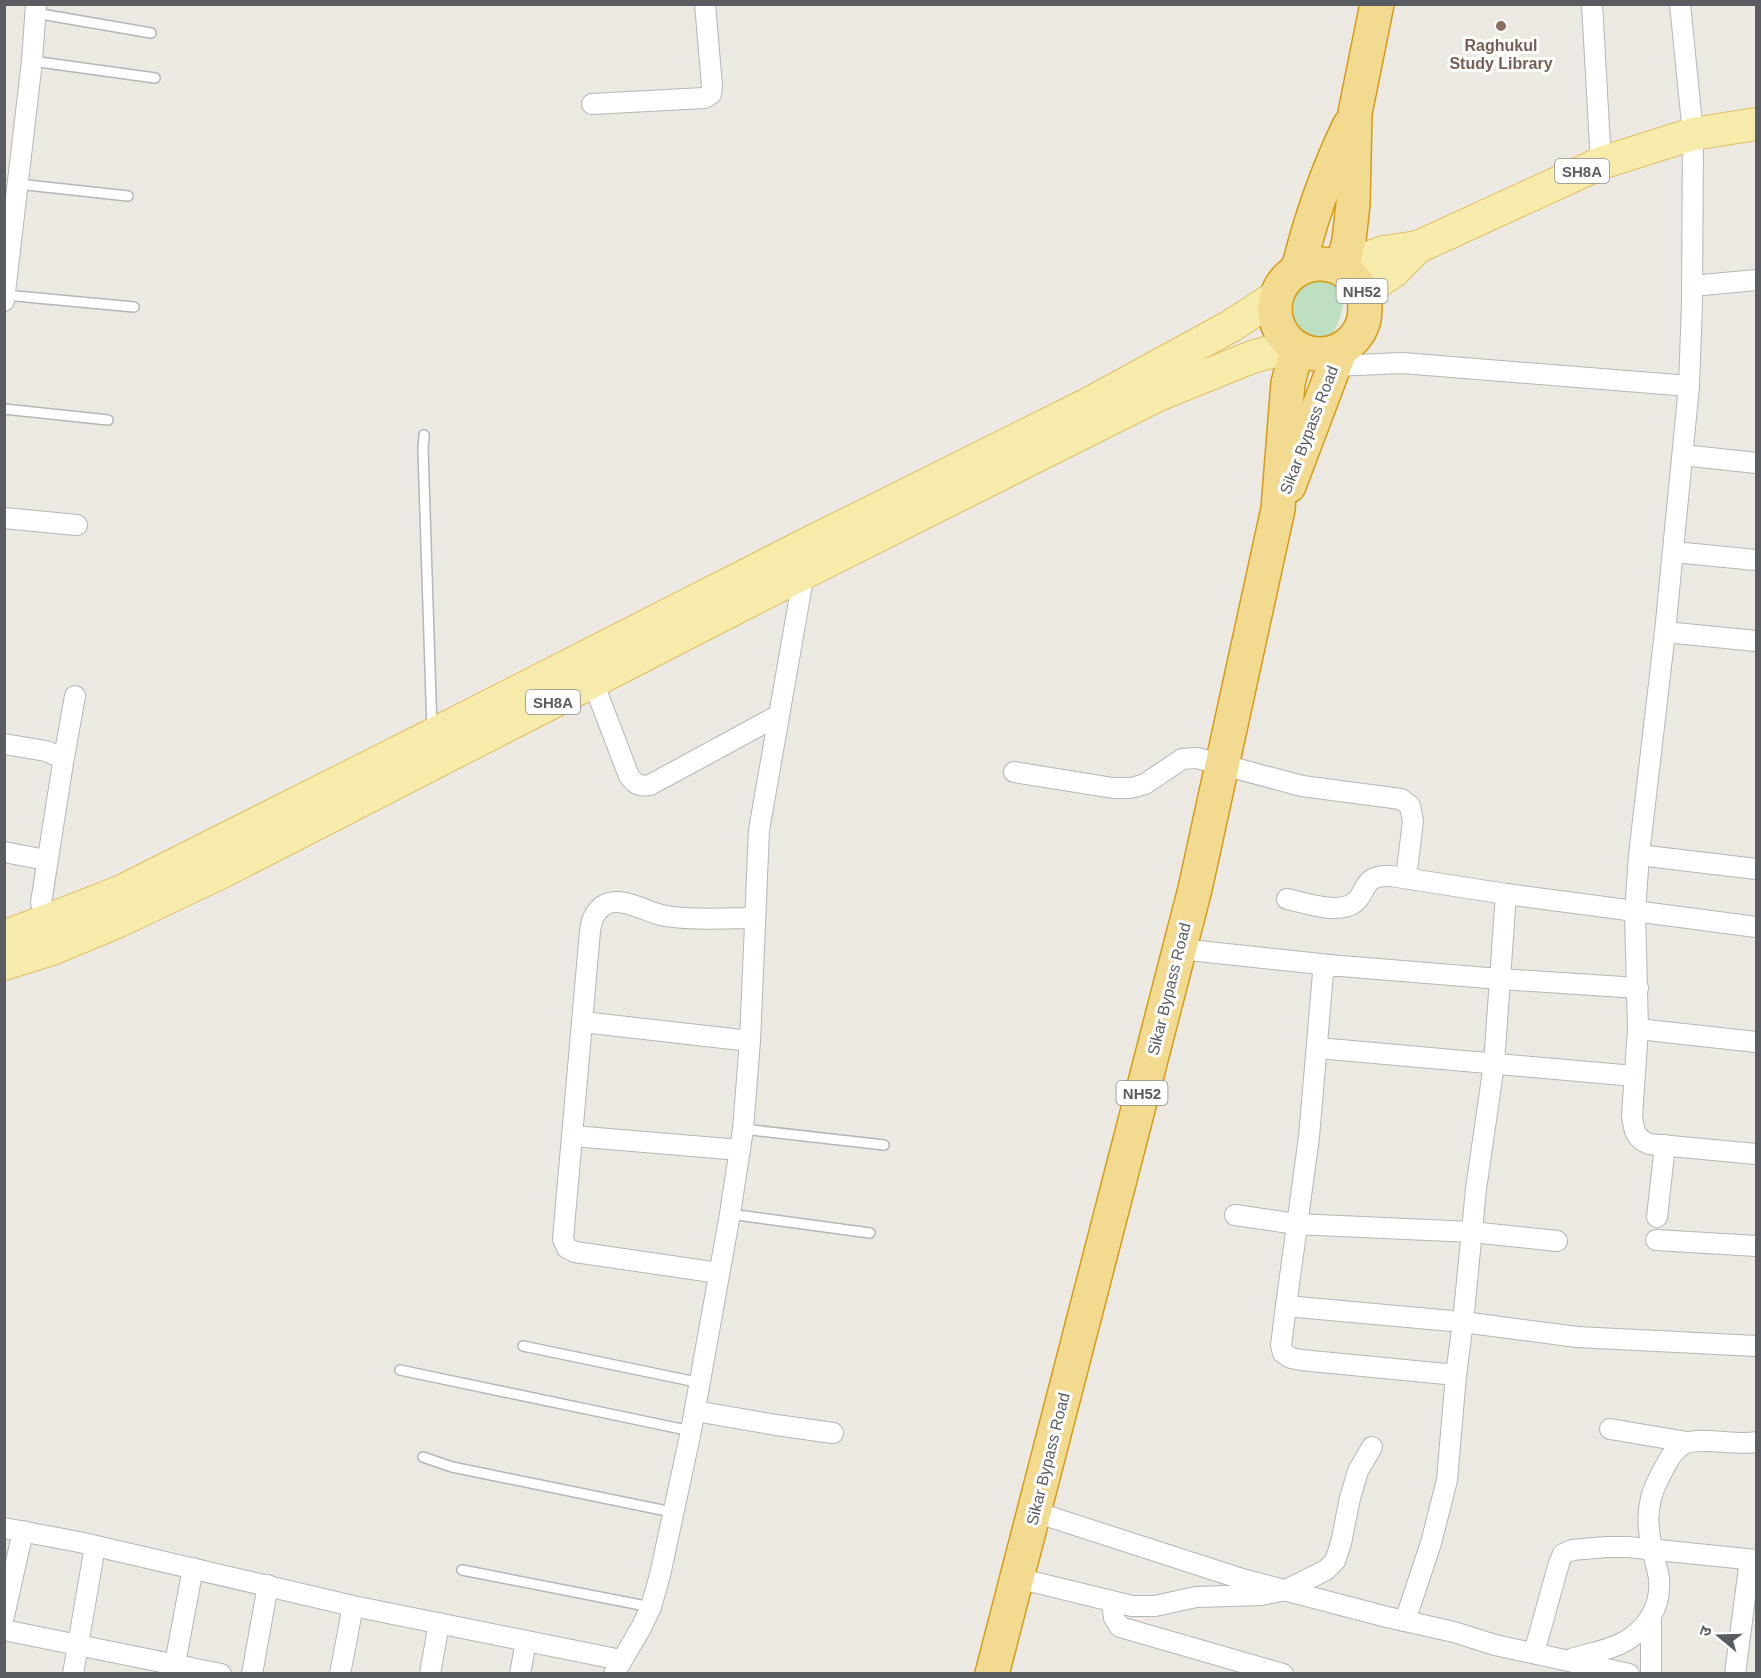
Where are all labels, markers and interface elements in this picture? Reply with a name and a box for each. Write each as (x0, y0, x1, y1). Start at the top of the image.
marker: Raghukul Study Library (1494, 19, 1508, 33)
place label: Raghukul Study Library (1449, 37, 1553, 72)
road number: SH8A (1555, 159, 1609, 183)
road number: NH52 (1336, 279, 1388, 303)
street label: Sikar Bypass Road (1277, 363, 1341, 497)
road number: SH8A (526, 690, 580, 714)
street label: Sikar Bypass Road (1144, 921, 1194, 1057)
road number: NH52 (1116, 1081, 1168, 1105)
street label: Sikar Bypass Road (1023, 1391, 1073, 1527)
north arrow (1689, 1606, 1749, 1666)
text: उ (1696, 1623, 1715, 1638)

